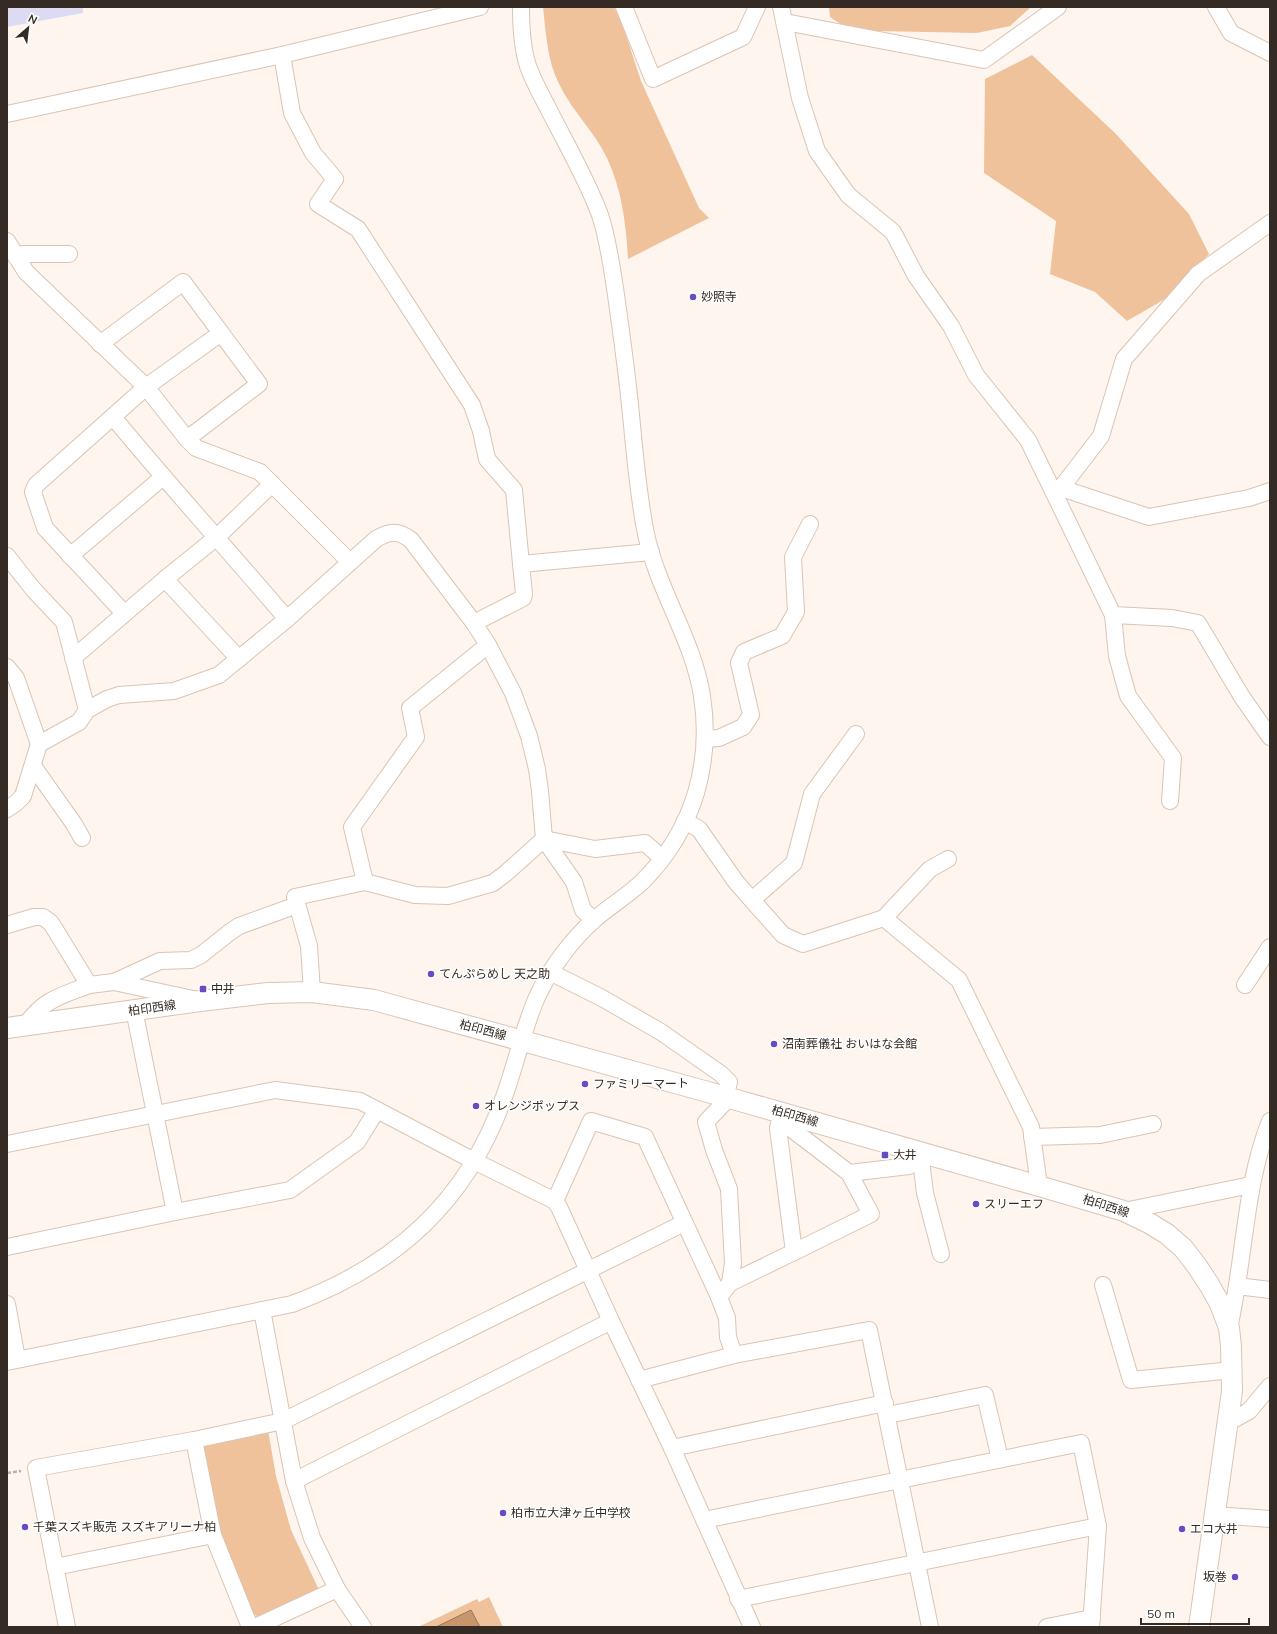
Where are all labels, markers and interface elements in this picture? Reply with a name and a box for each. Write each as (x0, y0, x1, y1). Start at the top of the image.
north arrow (8, 8, 48, 48)
text: N (26, 11, 40, 27)
place label: 妙照寺 (701, 289, 737, 304)
marker: 妙照寺 (688, 292, 698, 302)
place label: てんぷらめし 天之助 (439, 966, 550, 981)
marker: てんぷらめし 天之助 (426, 969, 436, 979)
place label: 中井 (211, 981, 235, 996)
marker: 中井 (198, 984, 208, 994)
street label: 柏印西線 (127, 997, 177, 1018)
street label: 柏印西線 (458, 1016, 508, 1043)
place label: 沼南葬儀社 おいはな会館 (782, 1036, 917, 1051)
marker: 沼南葬儀社 おいはな会館 (769, 1039, 779, 1049)
place label: ファミリーマート (593, 1076, 689, 1091)
marker: ファミリーマート (580, 1079, 590, 1089)
place label: オレンジポップス (484, 1098, 580, 1113)
marker: オレンジポップス (471, 1101, 481, 1111)
street label: 柏印西線 (770, 1102, 820, 1129)
place label: 大井 (893, 1147, 917, 1162)
marker: 大井 (880, 1150, 890, 1160)
street label: 柏印西線 (1081, 1191, 1131, 1220)
place label: スリーエフ (984, 1196, 1044, 1211)
marker: スリーエフ (971, 1199, 981, 1209)
place label: 柏市立大津ヶ丘中学校 (511, 1505, 631, 1520)
marker: 柏市立大津ヶ丘中学校 (498, 1508, 508, 1518)
place label: 千葉スズキ販売 スズキアリーナ柏 (33, 1519, 216, 1534)
place label: エコ大井 (1190, 1521, 1238, 1536)
marker: 千葉スズキ販売 スズキアリーナ柏 (20, 1522, 30, 1532)
marker: エコ大井 (1177, 1524, 1187, 1534)
place label: 坂巻 (1203, 1569, 1227, 1584)
marker: 坂巻 (1230, 1572, 1240, 1582)
scale bar (1141, 1600, 1249, 1626)
text: 50 m (1147, 1606, 1175, 1621)

